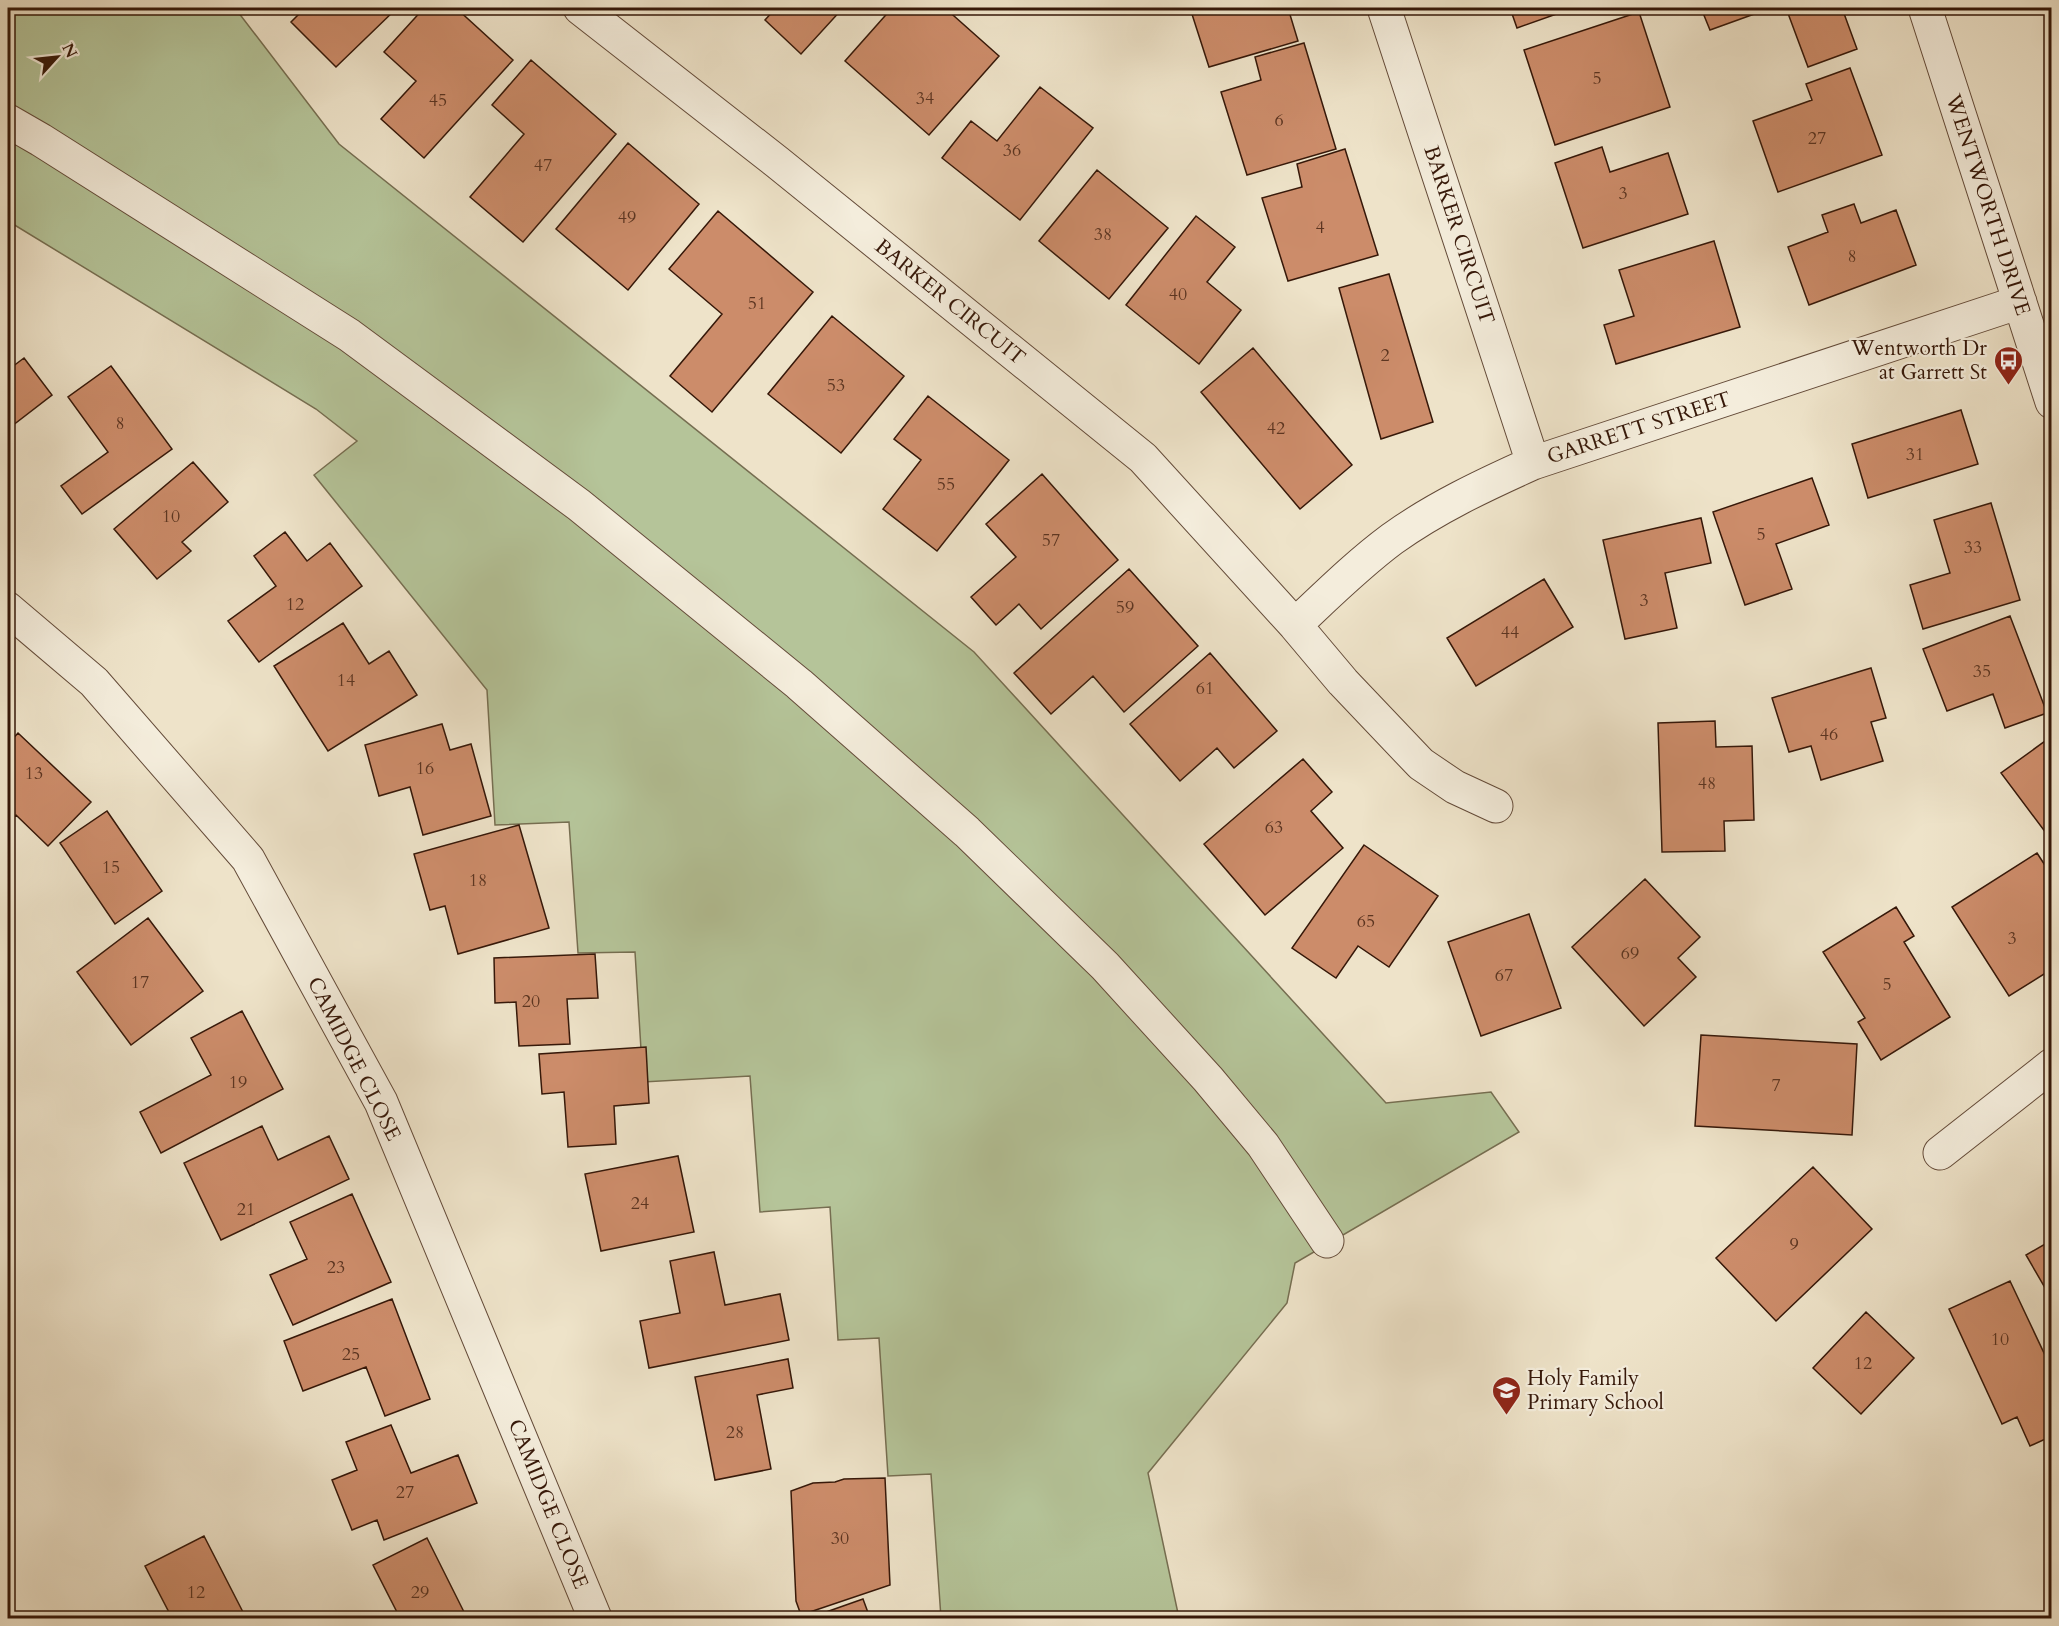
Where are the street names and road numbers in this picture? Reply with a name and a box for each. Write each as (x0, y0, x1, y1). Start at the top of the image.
street label: WENTWORTH DRIVE (1938, 90, 2038, 319)
street label: BARKER CIRCUIT (1416, 142, 1502, 328)
street label: BARKER CIRCUIT (869, 232, 1031, 372)
street label: GARRETT STREET (1543, 385, 1735, 471)
street label: CAMIDGE CLOSE (300, 972, 408, 1146)
street label: CAMIDGE CLOSE (501, 1415, 595, 1593)

